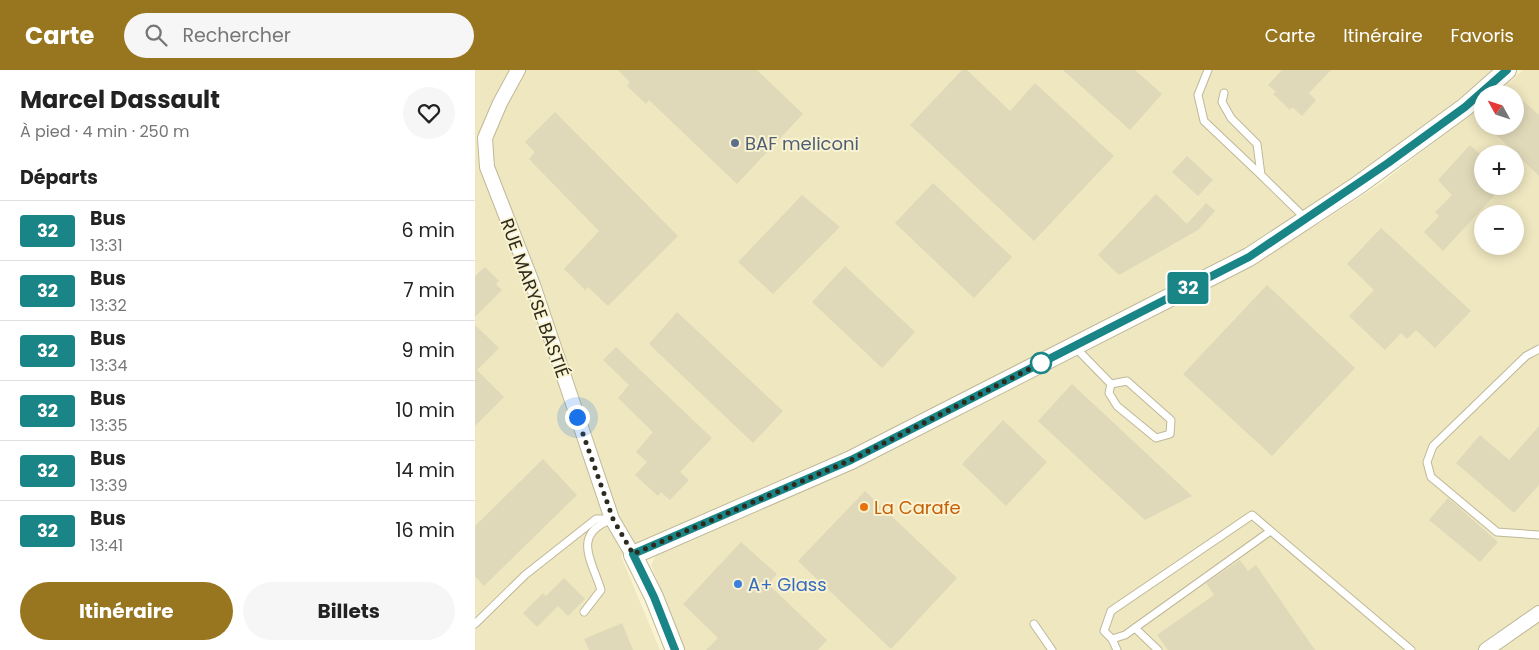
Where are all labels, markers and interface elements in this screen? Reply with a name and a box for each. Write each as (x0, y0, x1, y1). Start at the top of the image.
search box (124, 13, 474, 58)
text: Carte (25, 19, 94, 52)
icon: search (142, 21, 170, 49)
text: Rechercher (182, 22, 291, 49)
text: Carte (1265, 23, 1315, 48)
text: Itinéraire (1343, 23, 1423, 48)
text: Favoris (1451, 23, 1514, 48)
text: Marcel Dassault (20, 83, 220, 116)
north arrow (1474, 85, 1524, 135)
map controls (1474, 85, 1524, 255)
button: heart (403, 87, 455, 139)
text: À pied · 4 min · 250 m (20, 120, 189, 143)
place label: BAF meliconi (745, 131, 859, 156)
marker: BAF meliconi (729, 137, 741, 149)
button: + (1474, 145, 1524, 195)
text: Départs (20, 164, 98, 191)
text: Bus (90, 205, 126, 232)
button: − (1474, 205, 1524, 255)
street label: RUE MARYSE BASTIÉ (495, 215, 575, 381)
text: 6 min (401, 217, 455, 244)
text: 32 (37, 218, 58, 243)
text: 13:31 (90, 234, 123, 257)
text: Bus (90, 265, 126, 292)
line badge: 32 (1165, 272, 1211, 304)
text: 32 (1177, 275, 1199, 300)
text: 7 min (403, 277, 455, 304)
text: 32 (37, 278, 58, 303)
text: 13:32 (90, 294, 127, 317)
text: Bus (90, 325, 126, 352)
text: 9 min (402, 337, 455, 364)
text: 32 (37, 338, 58, 363)
unlabelled marker (1030, 352, 1052, 374)
text: 13:34 (90, 354, 127, 377)
text: Bus (90, 385, 126, 412)
text: 10 min (396, 397, 455, 424)
text: 32 (37, 398, 58, 423)
your location (565, 405, 590, 430)
text: 13:35 (90, 414, 127, 437)
text: Bus (90, 445, 126, 472)
text: 14 min (395, 457, 455, 484)
text: 32 (37, 458, 58, 483)
text: 13:39 (90, 474, 127, 497)
place label: La Carafe (874, 495, 961, 520)
marker: La Carafe (858, 501, 870, 513)
text: Bus (90, 505, 126, 532)
text: 16 min (395, 517, 455, 544)
text: 32 (37, 518, 58, 543)
text: 13:41 (90, 534, 123, 557)
place label: A+ Glass (748, 572, 827, 597)
marker: A+ Glass (732, 578, 744, 590)
button: Itinéraire (20, 582, 233, 640)
button: Billets (243, 582, 455, 640)

